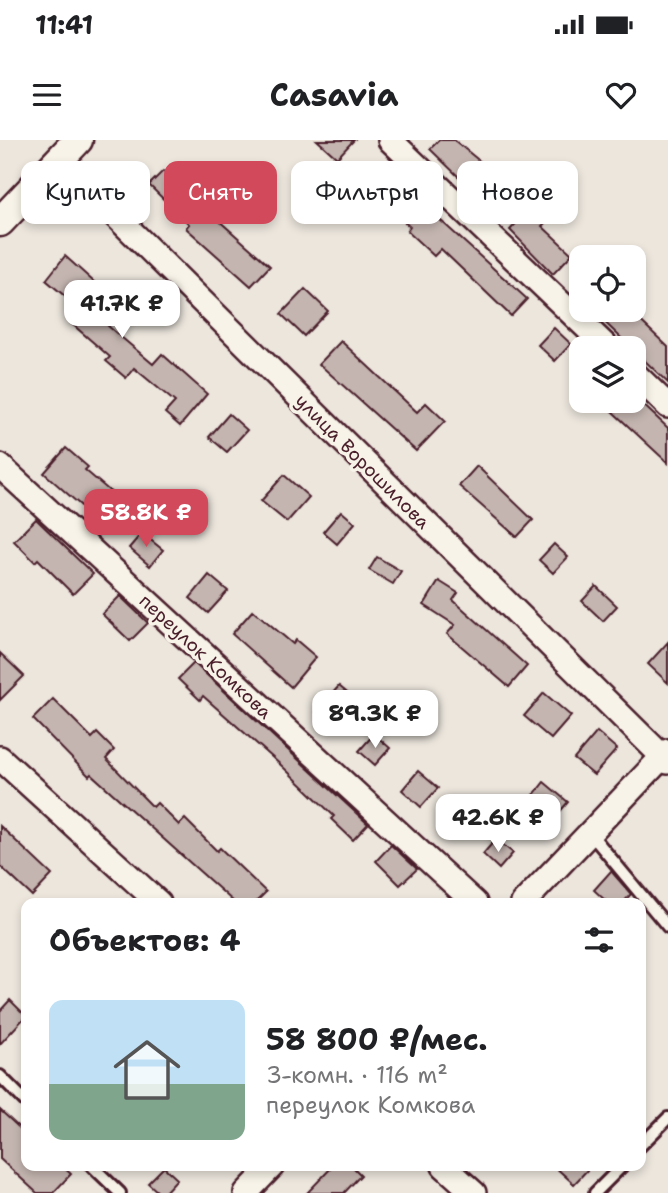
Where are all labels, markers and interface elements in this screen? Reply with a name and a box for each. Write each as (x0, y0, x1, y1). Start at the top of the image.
text: 11:41 (35, 7, 93, 42)
text: Casavia (269, 73, 399, 116)
icon: menu (28, 76, 66, 114)
icon: heart (602, 76, 640, 114)
chip: Купить (21, 161, 150, 224)
chip: Снять (164, 161, 277, 224)
chip: Фильтры (291, 161, 443, 224)
chip: Новое (457, 161, 578, 224)
map controls (569, 245, 646, 413)
button: locate (569, 245, 646, 322)
pin: 41.7K ₽ (57, 280, 187, 340)
text: 41.7K ₽ (80, 288, 164, 318)
button: layers (569, 336, 646, 413)
street label: улица Ворошилова (290, 388, 436, 534)
pin: 58.8K ₽ (81, 490, 211, 549)
text: 58.8K ₽ (100, 497, 192, 527)
street label: переулок Комкова (134, 588, 278, 725)
pin: 89.3K ₽ (310, 690, 440, 750)
text: 89.3K ₽ (328, 698, 422, 728)
pin: 42.6K ₽ (433, 794, 563, 854)
text: 42.6K ₽ (452, 802, 544, 832)
text: Объектов: 4 (49, 920, 241, 961)
icon: filters (580, 921, 618, 959)
text: 58 800 ₽/мес. (266, 1019, 488, 1060)
icon: home (105, 1028, 189, 1112)
text: 3-комн. · 116 m² (266, 1060, 448, 1090)
text: переулок Комкова (266, 1090, 475, 1120)

